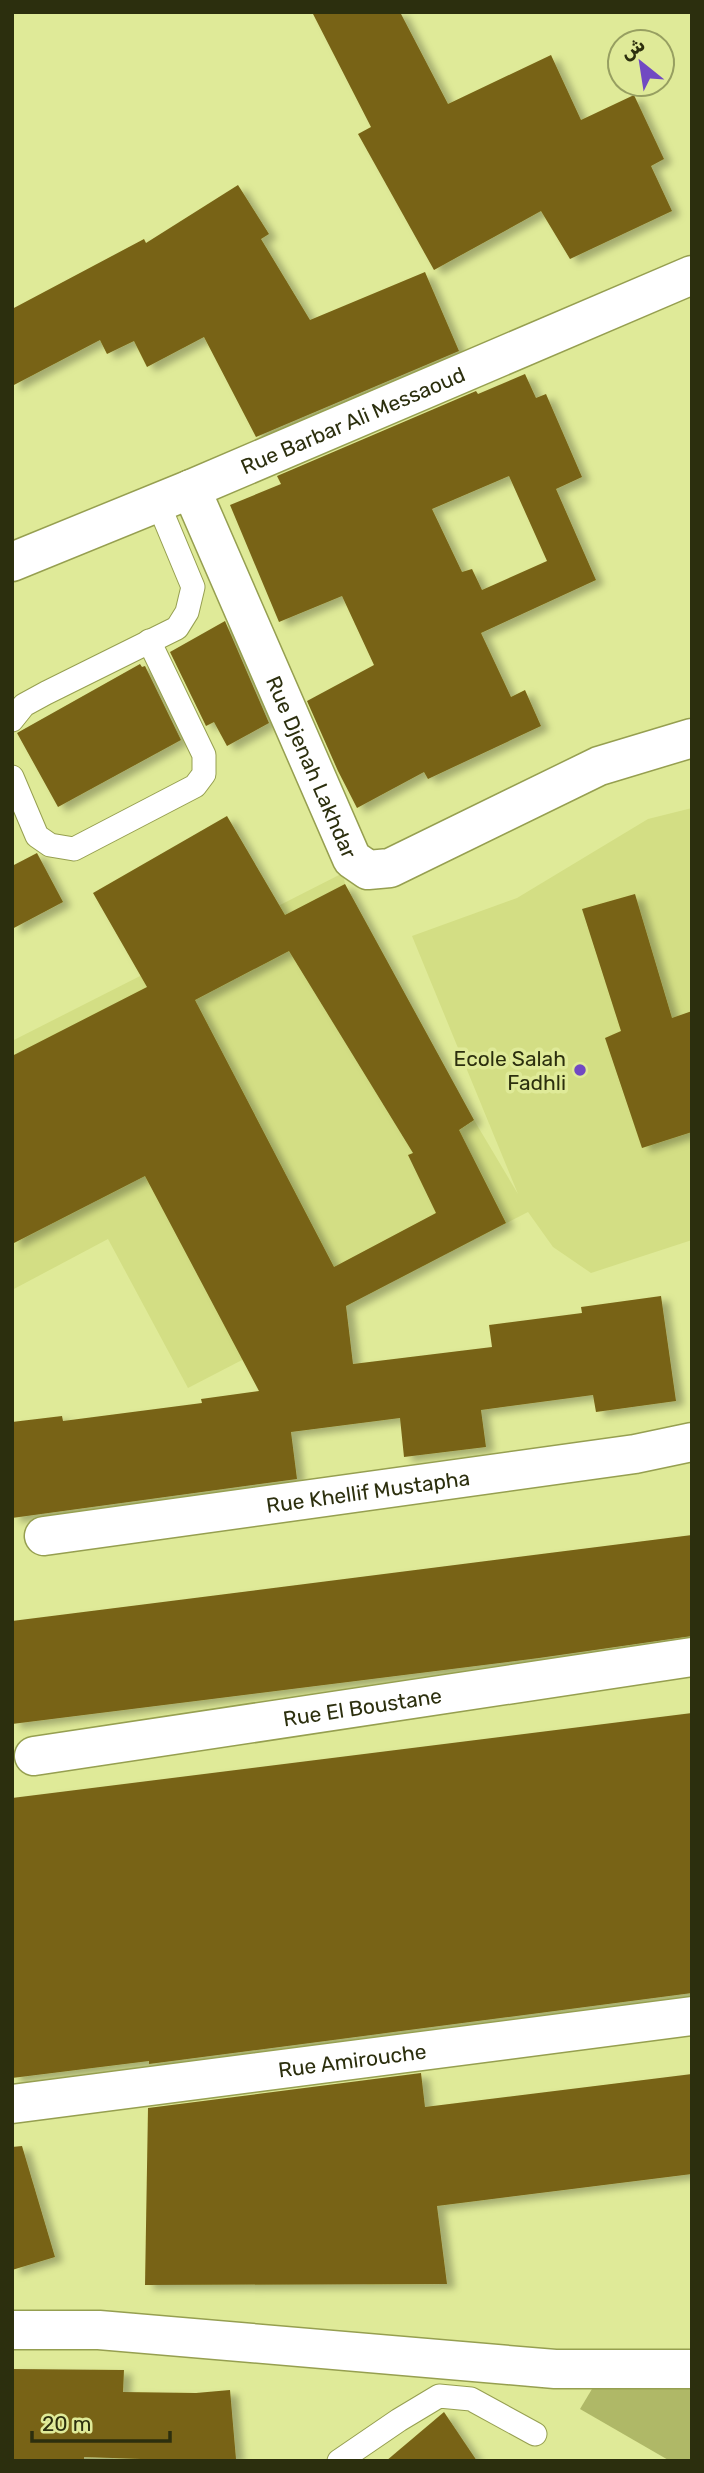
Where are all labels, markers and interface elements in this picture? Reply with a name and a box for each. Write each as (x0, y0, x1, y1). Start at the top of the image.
north arrow (606, 28, 676, 98)
text: ش (617, 33, 649, 65)
street label: Rue Barbar Ali Messaoud (237, 361, 468, 479)
street label: Rue Djenah Lakhdar (261, 672, 363, 862)
place label: Ecole Salah Fadhli (454, 1046, 566, 1095)
marker: Ecole Salah Fadhli (572, 1062, 588, 1078)
street label: Rue Khellif Mustapha (264, 1465, 471, 1518)
street label: Rue El Boustane (281, 1682, 443, 1731)
street label: Rue Amirouche (277, 2038, 428, 2082)
scale bar (32, 2400, 170, 2444)
text: 20 m (42, 2411, 91, 2436)

